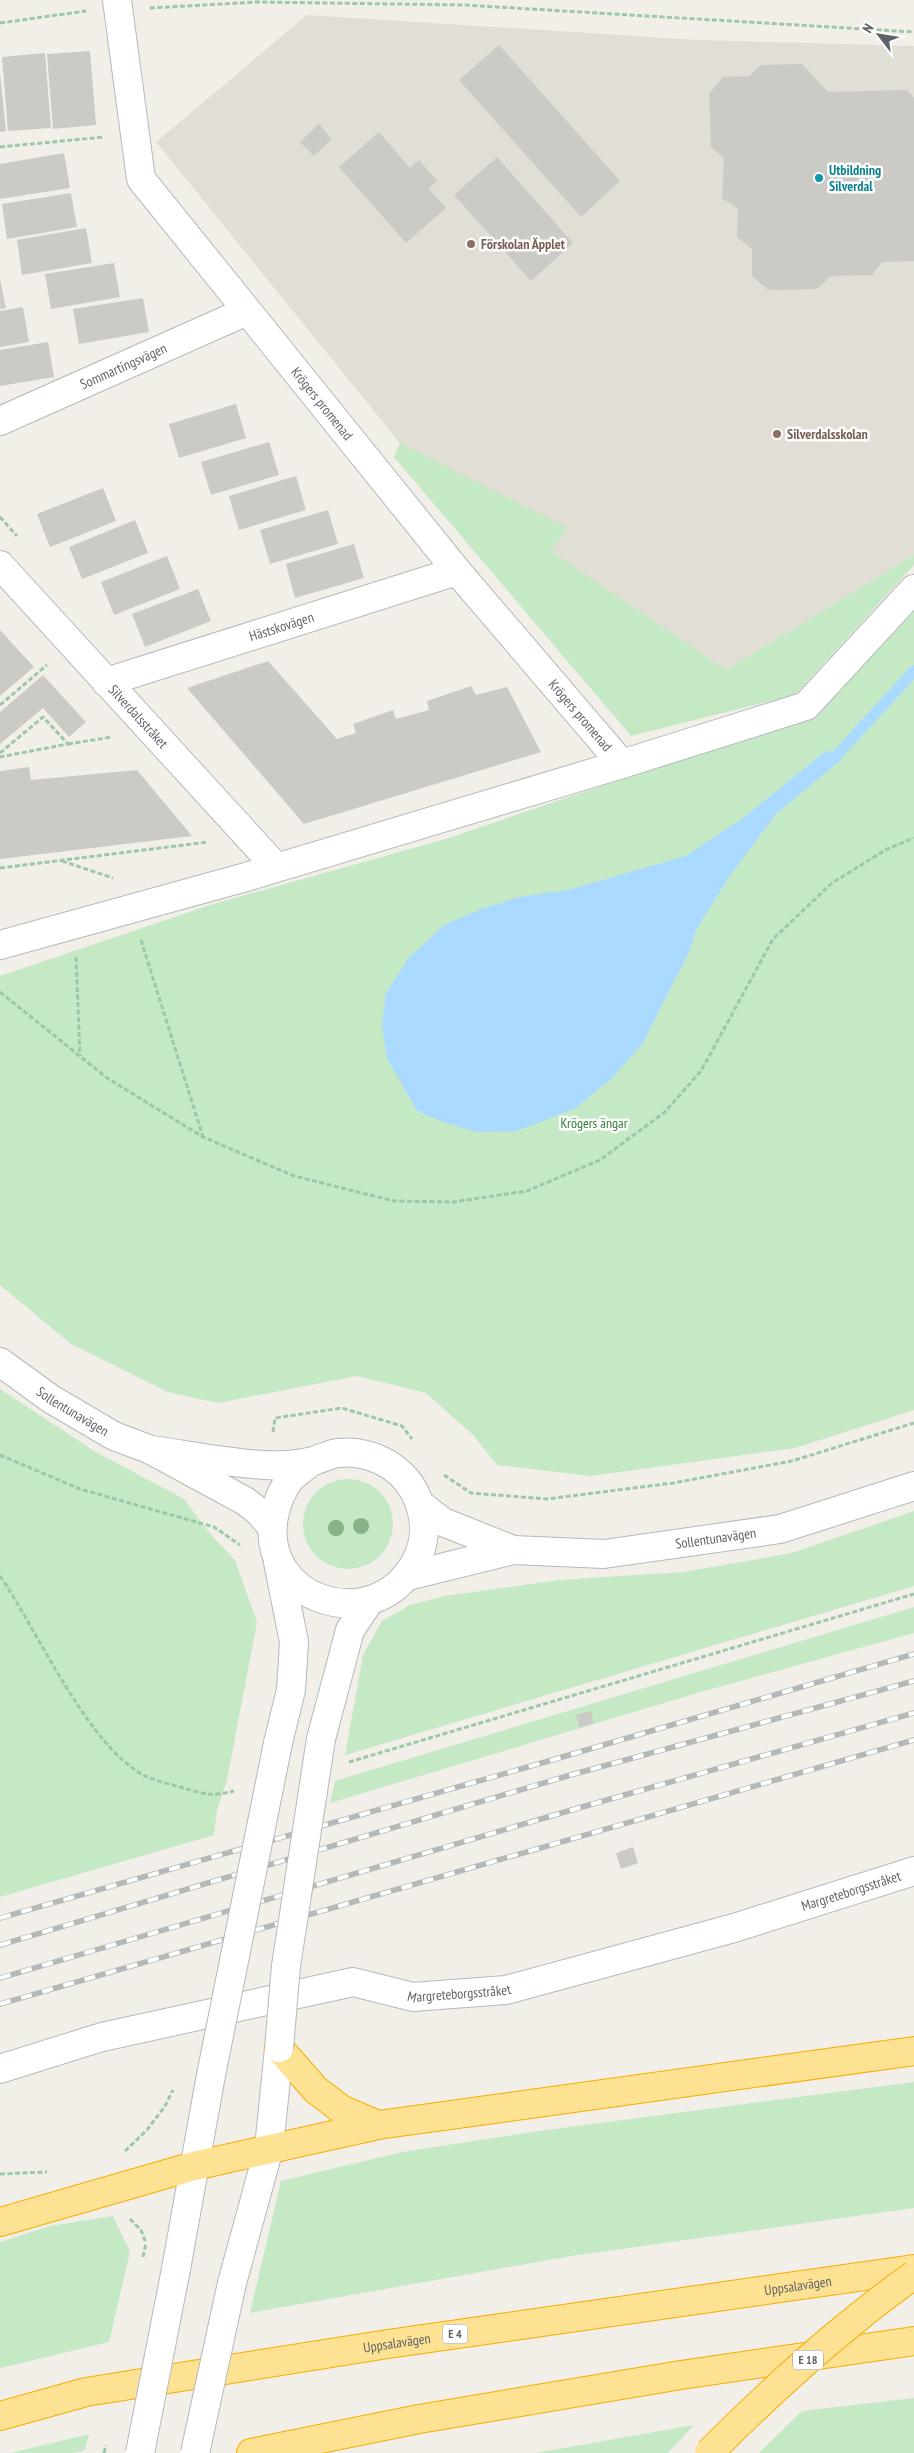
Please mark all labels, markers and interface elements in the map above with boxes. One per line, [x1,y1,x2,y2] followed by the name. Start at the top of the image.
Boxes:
[854,10,904,60] north arrow
[858,20,878,36] text: N
[829,161,881,195] place label: Utbildning Silverdal
[813,172,825,184] marker: Utbildning Silverdal
[481,235,565,253] place label: Förskolan Äpplet
[465,238,477,250] marker: Förskolan Äpplet
[77,339,169,393] street label: Sommartingsvägen
[287,363,357,444] street label: Krögers promenad
[787,425,868,443] place label: Silverdalsskolan
[771,428,783,440] marker: Silverdalsskolan
[247,608,316,645] street label: Hästskovägen
[545,676,616,755] street label: Krögers promenad
[105,681,172,752] street label: Silverdalsstråket
[560,1114,628,1132] park label: Krögers ängar
[33,1383,112,1440] street label: Sollentunavägen
[674,1524,757,1553] street label: Sollentunavägen
[799,1867,903,1915] street label: Margreteborgsstråket
[406,1980,513,2007] street label: Margreteborgsstråket
[763,2272,833,2299] street label: Uppsalavägen
[442,2324,468,2344] road number: E 4
[362,2329,432,2357] street label: Uppsalavägen
[793,2350,823,2370] road number: E 18

